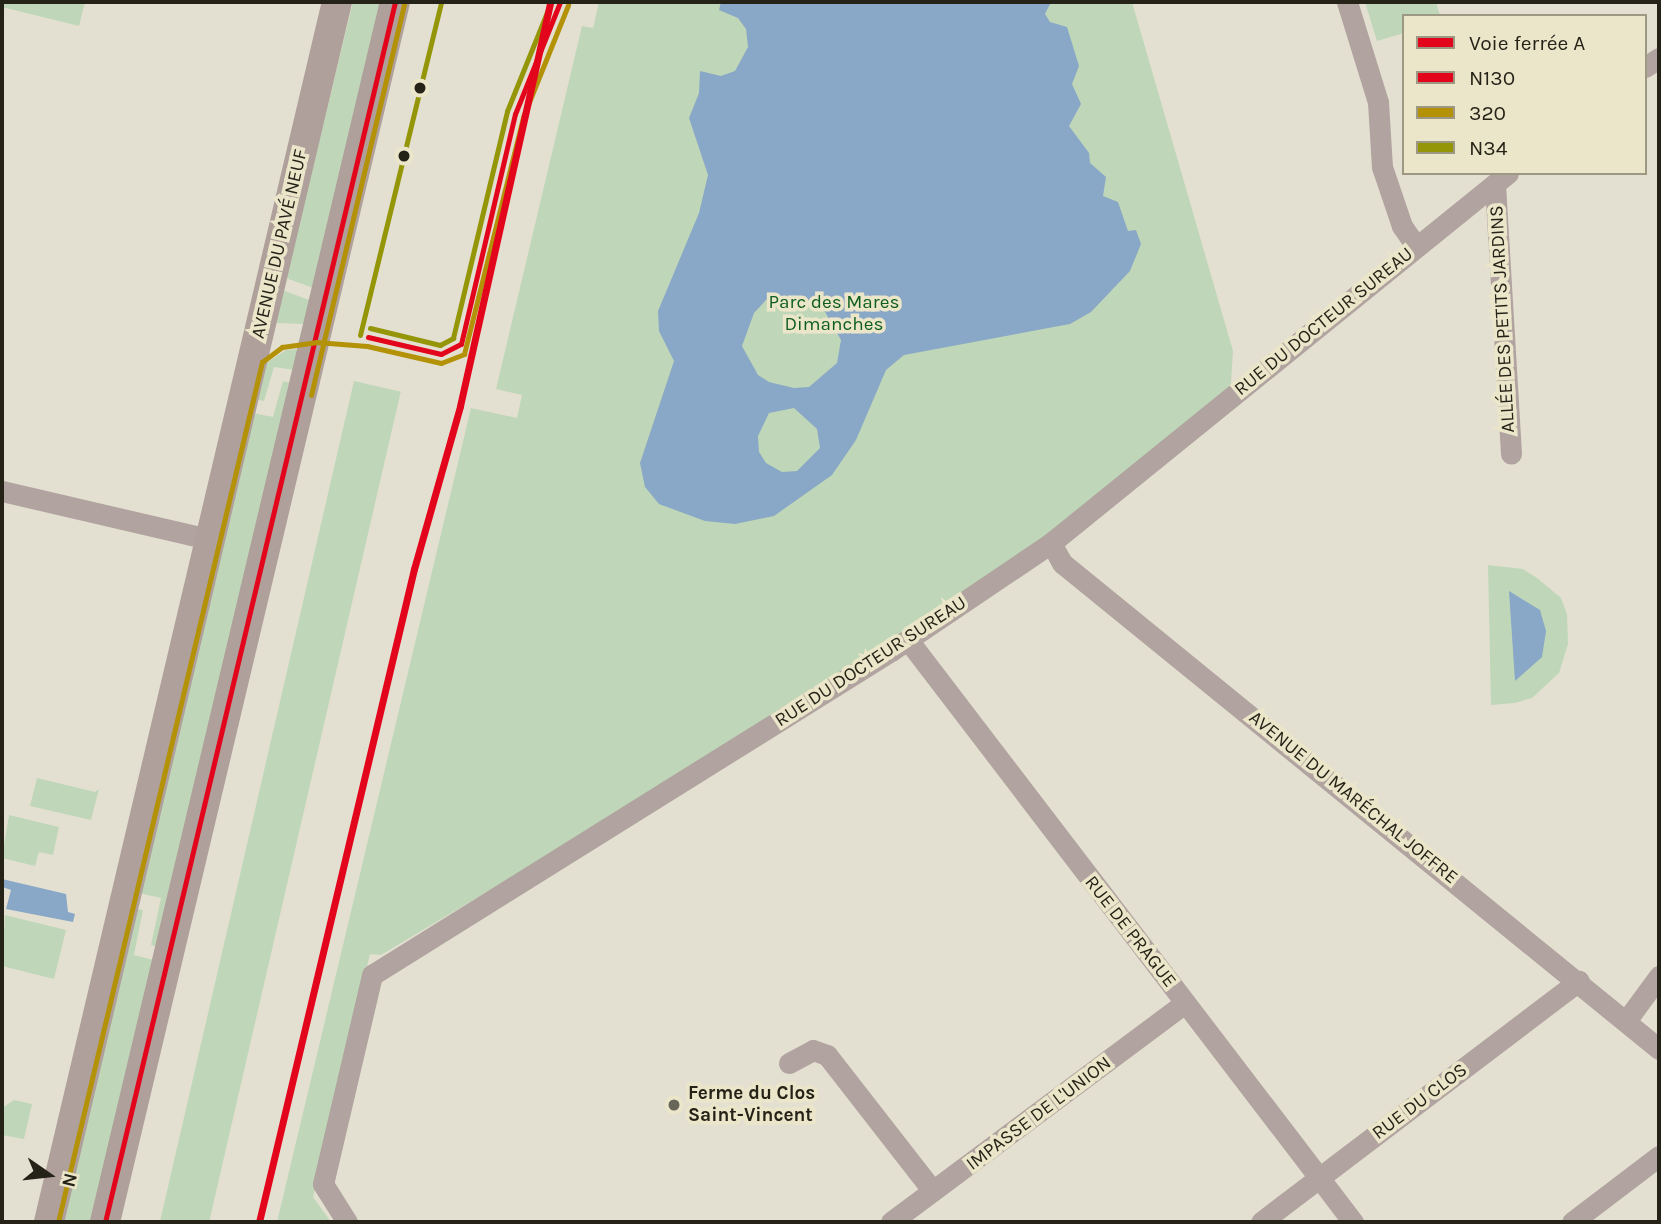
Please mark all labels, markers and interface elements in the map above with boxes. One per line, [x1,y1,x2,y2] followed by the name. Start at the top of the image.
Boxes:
[1402,14,1647,175] legend
[1469,31,1585,55] text: Voie ferrée A
[1469,66,1515,90] text: N130
[413,81,427,95] unlabelled marker
[1469,101,1506,125] text: 320
[1469,136,1508,160] text: N34
[247,147,313,341] street label: AVENUE DU PAVÉ NEUF
[397,149,411,163] unlabelled marker
[1486,205,1520,433] street label: ALLÉE DES PETITS JARDINS
[1230,243,1418,401] street label: RUE DU DOCTEUR SUREAU
[769,292,899,336] park label: Parc des Mares Dimanches
[771,592,971,732] street label: RUE DU DOCTEUR SUREAU
[1244,707,1462,889] street label: AVENUE DU MARÉCHAL JOFFRE
[1079,872,1181,992] street label: RUE DE PRAGUE
[962,1052,1116,1176] street label: IMPASSE DE L'UNION
[1368,1059,1472,1145] street label: RUE DU CLOS
[688,1083,815,1127] place label: Ferme du Clos Saint-Vincent
[666,1097,682,1113] marker: Ferme du Clos Saint-Vincent
[14,1140,84,1210] north arrow
[57,1171,82,1189] text: N

